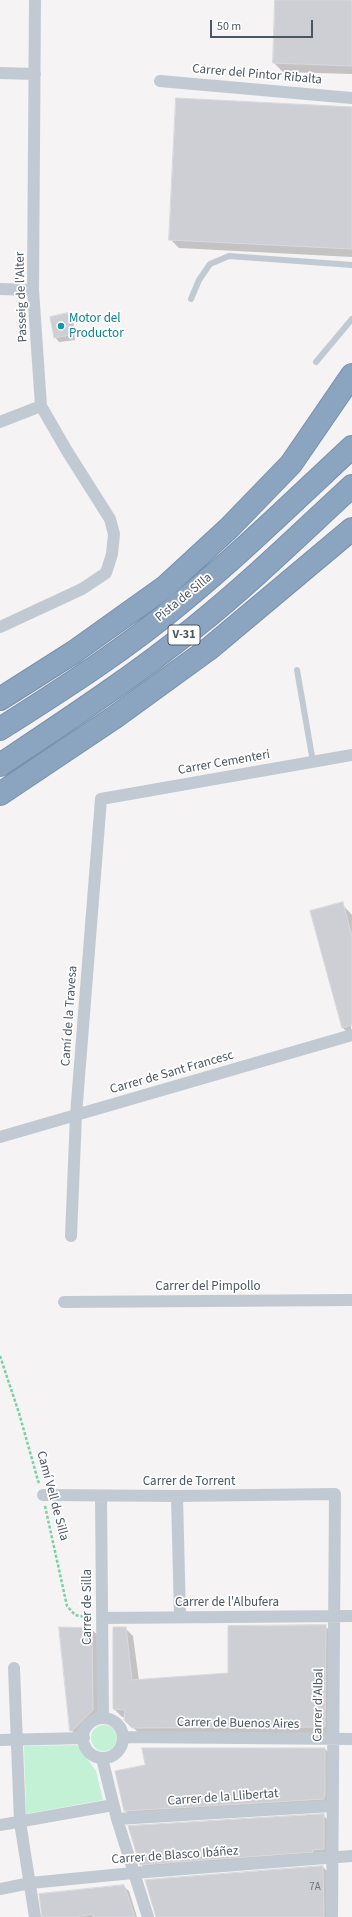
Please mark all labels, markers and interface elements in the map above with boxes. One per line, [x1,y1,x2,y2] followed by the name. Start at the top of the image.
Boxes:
[212,12,315,38] scale bar
[217,18,241,35] text: 50 m
[191,62,323,88] street label: Carrer del Pintor Ribalta
[13,251,31,343] street label: Passeig de l'Alter
[69,311,124,342] place label: Motor del Productor
[56,321,66,331] marker: Motor del Productor
[152,570,216,626] street label: Pista de Silla
[168,625,200,645] road number: V-31
[177,747,271,779] street label: Carrer Cementeri
[59,965,81,1067] street label: Camí de la Travesa
[108,1048,236,1098] street label: Carrer de Sant Francesc
[155,1279,261,1295] street label: Carrer del Pimpollo
[33,1449,71,1543] street label: Camí Vell de Silla
[143,1474,235,1490] street label: Carrer de Torrent
[80,1569,96,1645] street label: Carrer de Silla
[175,1595,279,1611] street label: Carrer de l'Albufera
[311,1668,327,1742] street label: Carrer d'Albal
[177,1715,299,1733] street label: Carrer de Buenos Aires
[167,1786,279,1810] street label: Carrer de la Llibertat
[111,1844,239,1868] street label: Carrer de Blasco Ibáñez
[309,1881,321,1895] house number: 7A

